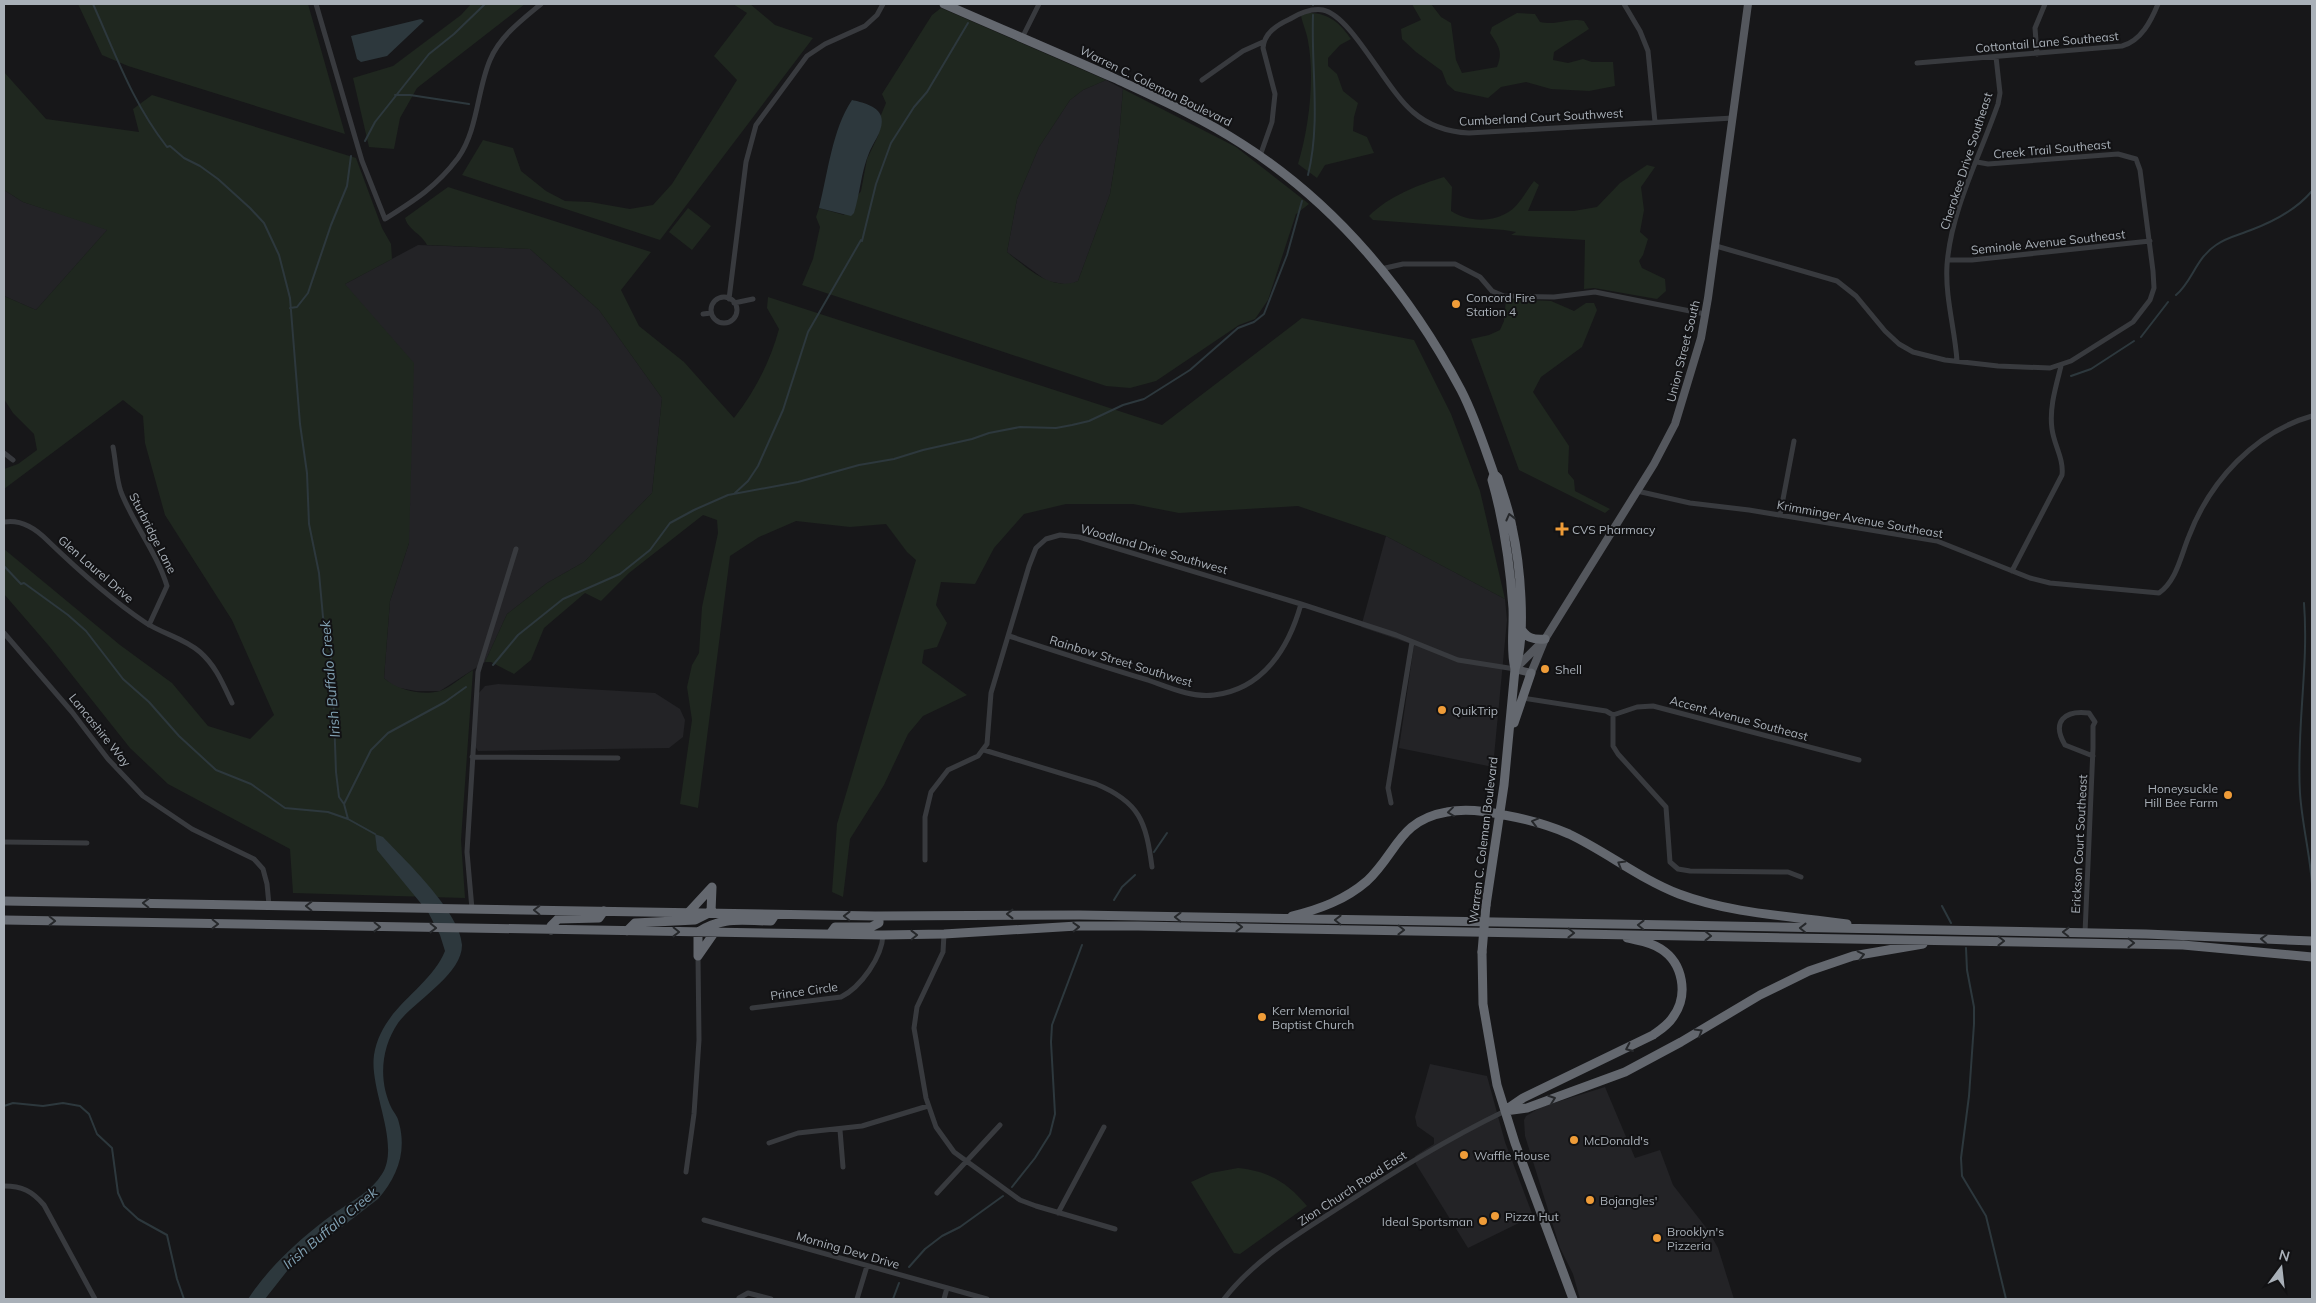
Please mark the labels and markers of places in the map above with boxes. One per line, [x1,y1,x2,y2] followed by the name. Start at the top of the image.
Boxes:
[1466,290,1535,319] place label: Concord Fire Station 4
[1450,298,1462,310] marker: Concord Fire Station 4
[1572,522,1656,537] place label: CVS Pharmacy
[1556,523,1568,535] marker: CVS Pharmacy
[1555,662,1582,677] place label: Shell
[1539,663,1551,675] marker: Shell
[1452,703,1498,718] place label: QuikTrip
[1436,704,1448,716] marker: QuikTrip
[2144,781,2218,810] place label: Honeysuckle Hill Bee Farm
[2222,789,2234,801] marker: Honeysuckle Hill Bee Farm
[1272,1003,1354,1032] place label: Kerr Memorial Baptist Church
[1256,1011,1268,1023] marker: Kerr Memorial Baptist Church
[1584,1133,1649,1148] place label: McDonald's
[1568,1134,1580,1146] marker: McDonald's
[1474,1148,1550,1163] place label: Waffle House
[1458,1149,1470,1161] marker: Waffle House
[1600,1193,1657,1208] place label: Bojangles'
[1584,1194,1596,1206] marker: Bojangles'
[1505,1209,1559,1224] place label: Pizza Hut
[1489,1210,1501,1222] marker: Pizza Hut
[1382,1214,1473,1229] place label: Ideal Sportsman
[1477,1215,1489,1227] marker: Ideal Sportsman
[1667,1224,1724,1253] place label: Brooklyn's Pizzeria
[1651,1232,1663,1244] marker: Brooklyn's Pizzeria

